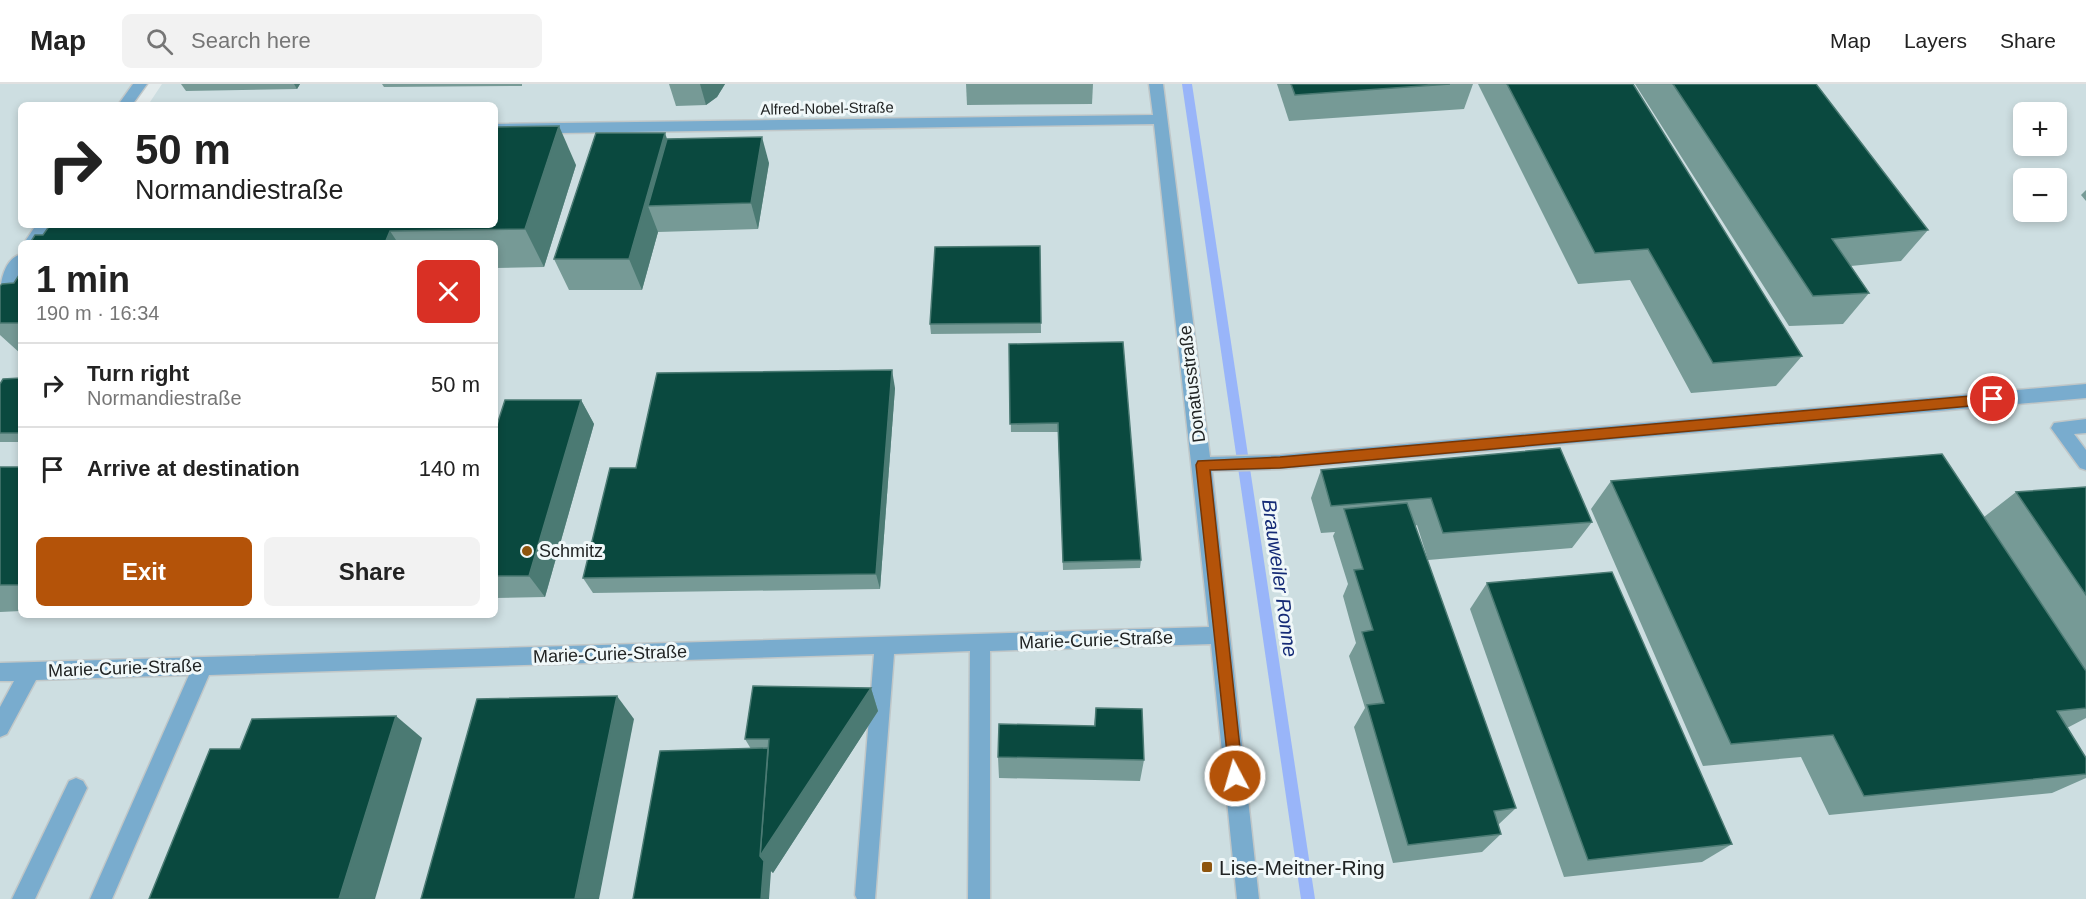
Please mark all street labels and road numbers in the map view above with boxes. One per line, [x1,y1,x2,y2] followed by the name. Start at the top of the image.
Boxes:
[760,98,894,118] street label: Alfred-Nobel-Straße
[1175,324,1209,444] street label: Donatusstraße
[1019,627,1173,653] street label: Marie-Curie-Straße
[533,641,687,667] street label: Marie-Curie-Straße
[48,655,202,681] street label: Marie-Curie-Straße

